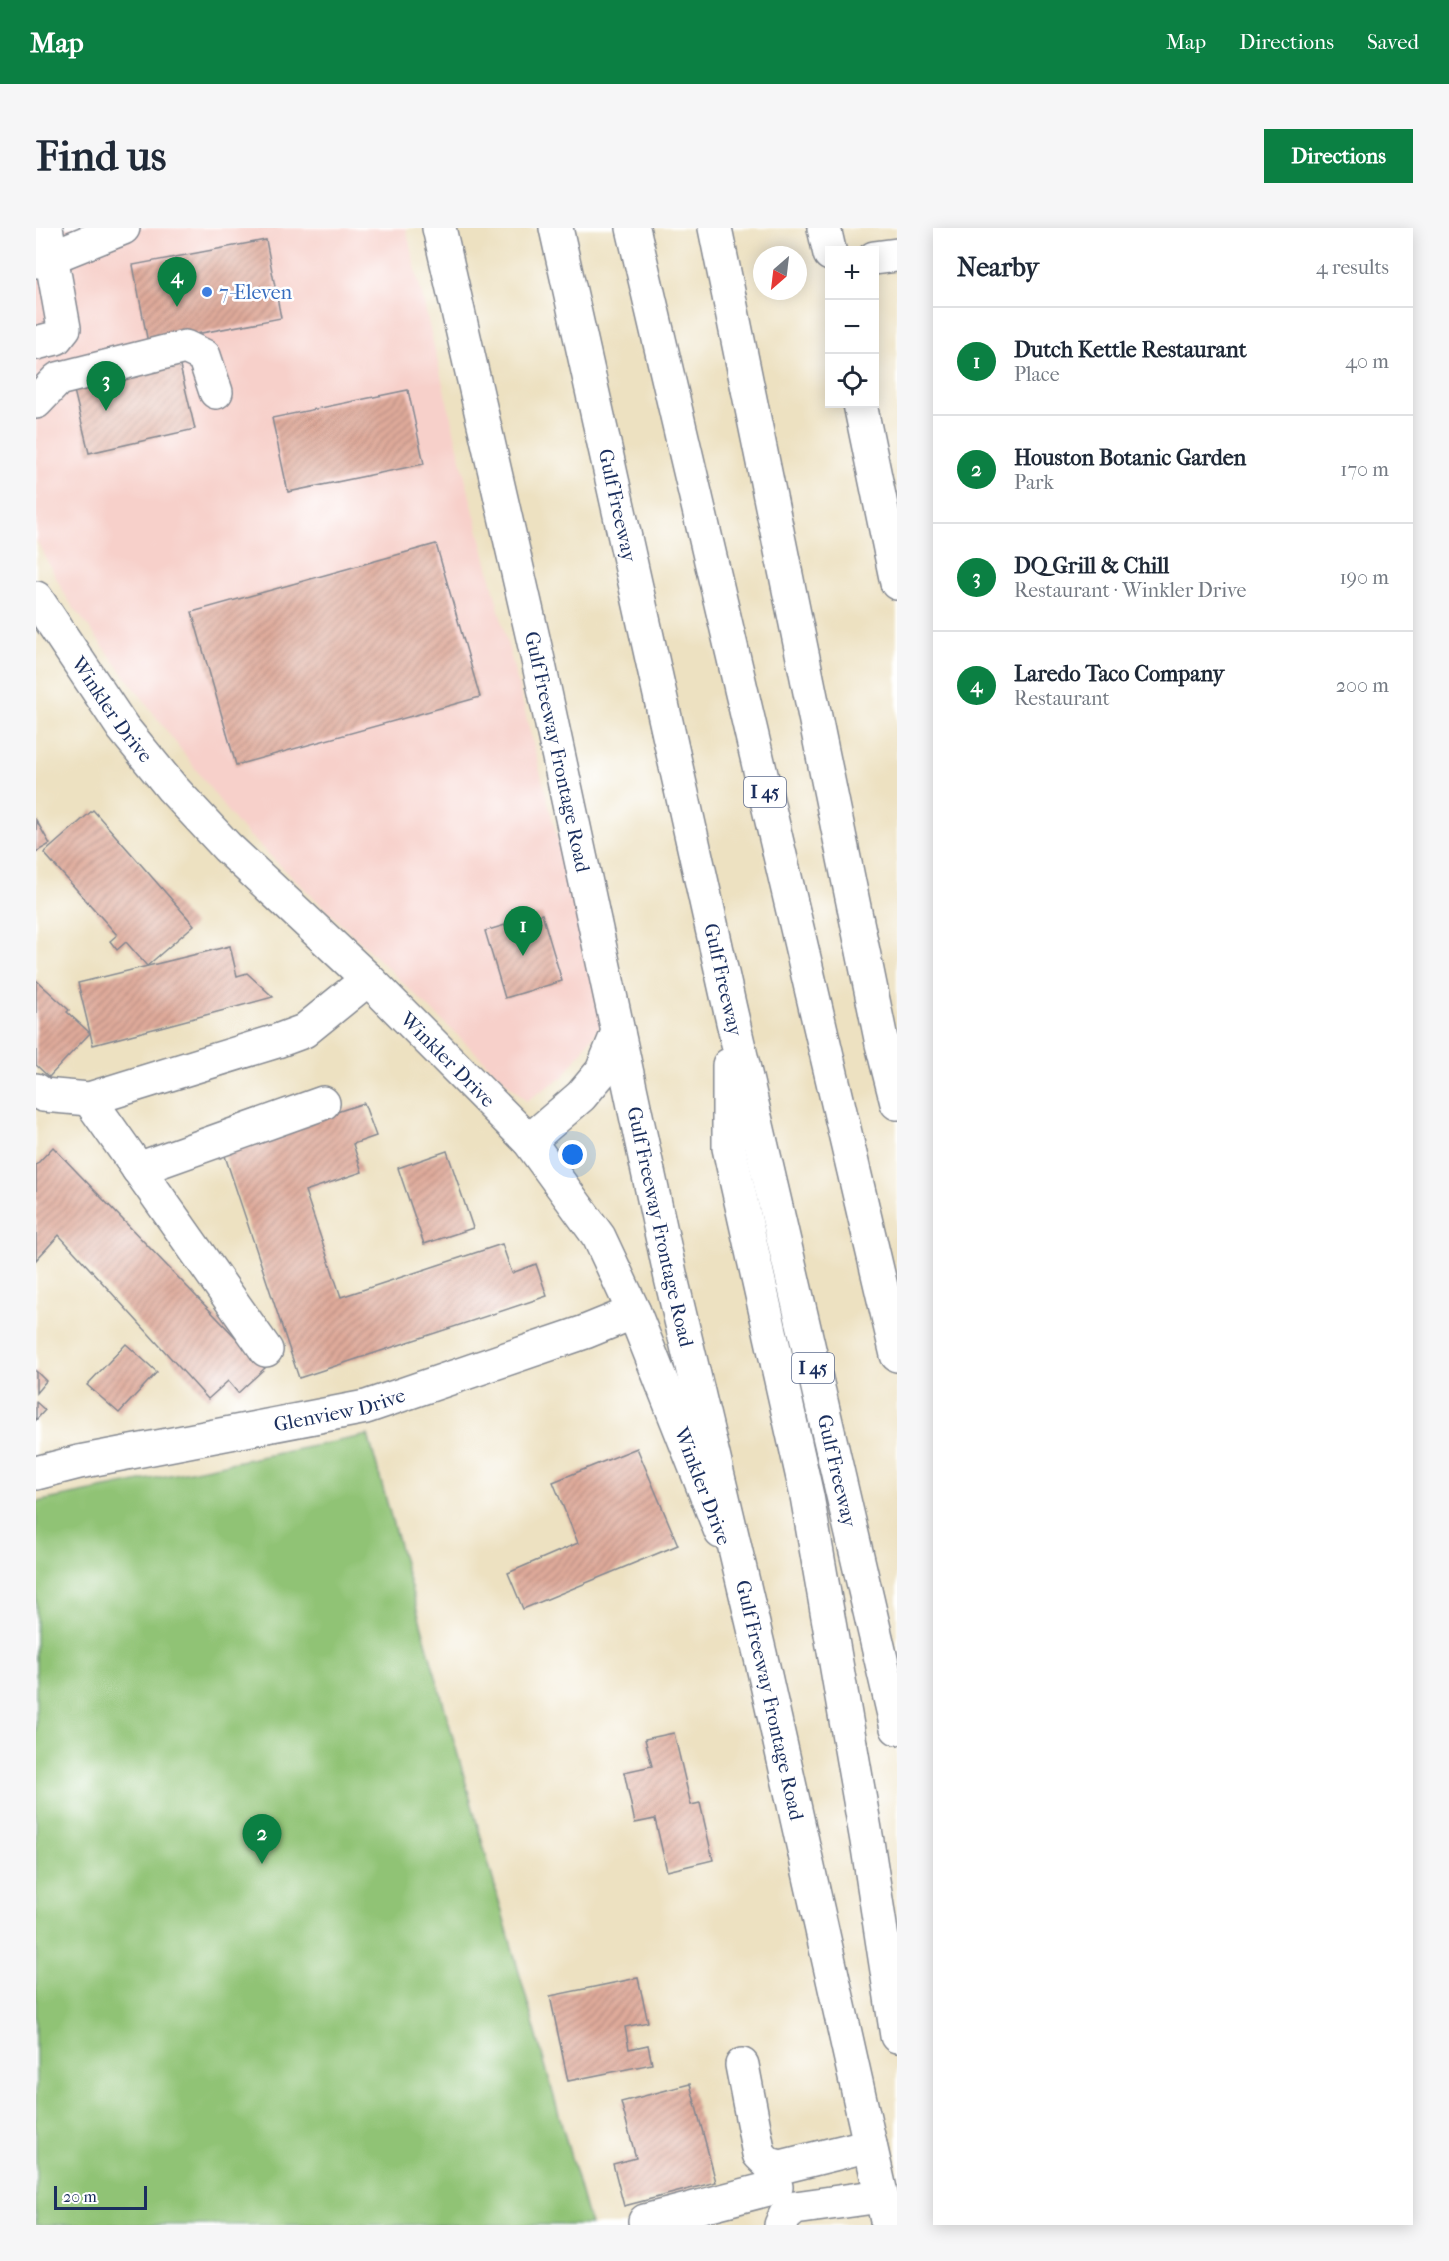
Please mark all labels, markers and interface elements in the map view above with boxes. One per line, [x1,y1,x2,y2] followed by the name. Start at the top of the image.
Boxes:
[30,26,84,59] text: Map
[1166,30,1206,54] text: Map
[1239,30,1334,54] text: Directions
[1367,30,1419,54] text: Saved
[1264,129,1413,183] button: Directions
[36,132,166,181] text: Find us
[753,246,807,300] north arrow
[825,246,879,408] map controls
[825,246,879,300] button: +
[957,252,1039,283] text: Nearby
[1316,256,1389,279] text: 4 results
[158,257,196,307] pin: 4
[219,281,293,304] place label: 7-Eleven
[200,285,214,299] marker: 7-Eleven
[825,300,879,354] button: −
[1014,337,1247,363] text: Dutch Kettle Restaurant
[973,350,980,373] text: 1
[1345,350,1389,373] text: 40 m
[825,354,879,408] button: locate
[86,362,126,411] pin: 3
[1014,363,1060,386] text: Place
[1014,445,1246,471] text: Houston Botanic Garden
[594,447,641,565] street label: Gulf Freeway
[971,458,982,481] text: 2
[1340,458,1389,481] text: 170 m
[1014,471,1054,494] text: Park
[1014,553,1169,579] text: DQ Grill & Chill
[972,566,981,589] text: 3
[1339,566,1389,589] text: 190 m
[1014,579,1246,602] text: Restaurant · Winkler Drive
[520,629,595,875] street label: Gulf Freeway Frontage Road
[66,652,157,767] street label: Winkler Drive
[1014,661,1224,687] text: Laredo Taco Company
[971,674,982,697] text: 4
[1336,674,1389,697] text: 200 m
[1014,687,1110,710] text: Restaurant
[744,777,786,807] road number: I 45
[504,906,542,956] pin: 1
[699,921,747,1040] street label: Gulf Freeway
[395,1007,500,1112] street label: Winkler Drive
[622,1104,698,1350] street label: Gulf Freeway Frontage Road
[558,1140,587,1169] your location
[792,1353,834,1383] road number: I 45
[272,1383,408,1436] street label: Glenview Drive
[813,1412,861,1531] street label: Gulf Freeway
[669,1423,736,1548] street label: Winkler Drive
[731,1578,808,1824] street label: Gulf Freeway Frontage Road
[242,1814,282,1864] pin: 2
[54,2183,147,2210] scale bar
[63,2187,97,2206] text: 20 m

